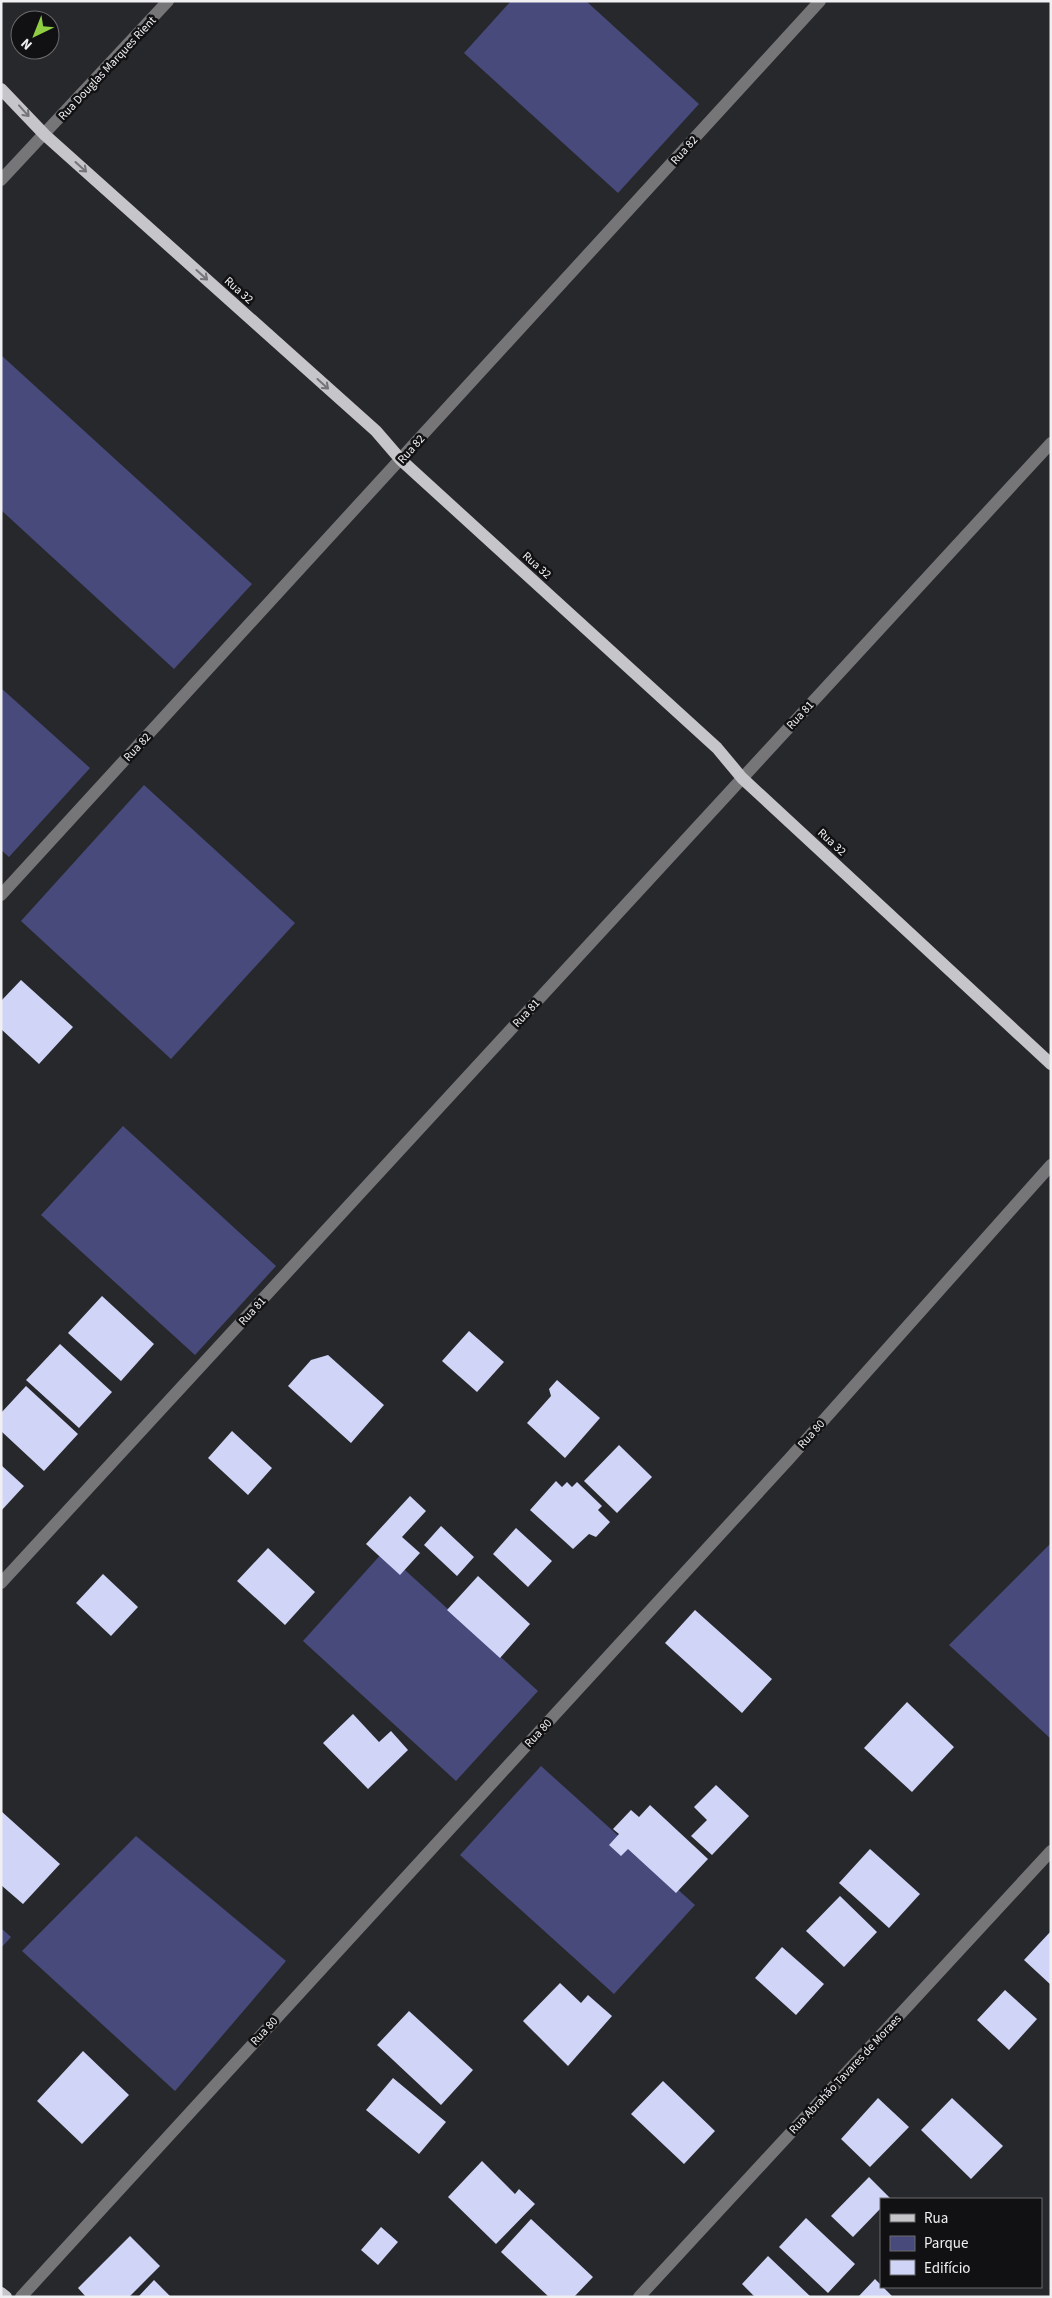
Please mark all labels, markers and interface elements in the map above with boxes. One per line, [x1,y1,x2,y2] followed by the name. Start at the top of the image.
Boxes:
[10,10,60,60] north arrow
[55,13,160,124] street label: Rua Douglas Marques Rient
[17,33,37,54] text: N
[18,105,29,118] one-way arrow
[667,132,702,169] street label: Rua 82
[74,161,87,173] one-way arrow
[195,270,208,281] one-way arrow
[220,273,257,308] street label: Rua 32
[317,378,330,390] one-way arrow
[394,431,429,468] street label: Rua 82
[518,548,555,583] street label: Rua 32
[783,697,818,733] street label: Rua 81
[120,729,155,765] street label: Rua 82
[814,825,850,860] street label: Rua 32
[509,995,544,1031] street label: Rua 81
[235,1293,270,1329] street label: Rua 81
[794,1416,829,1453] street label: Rua 80
[521,1715,556,1751] street label: Rua 80
[785,2011,905,2138] street label: Rua Abrahão Tavares de Moraes
[247,2013,282,2049] street label: Rua 80
[880,2198,1042,2288] legend
[924,2208,948,2229] text: Rua
[924,2233,968,2254] text: Parque
[924,2258,971,2279] text: Edifício

